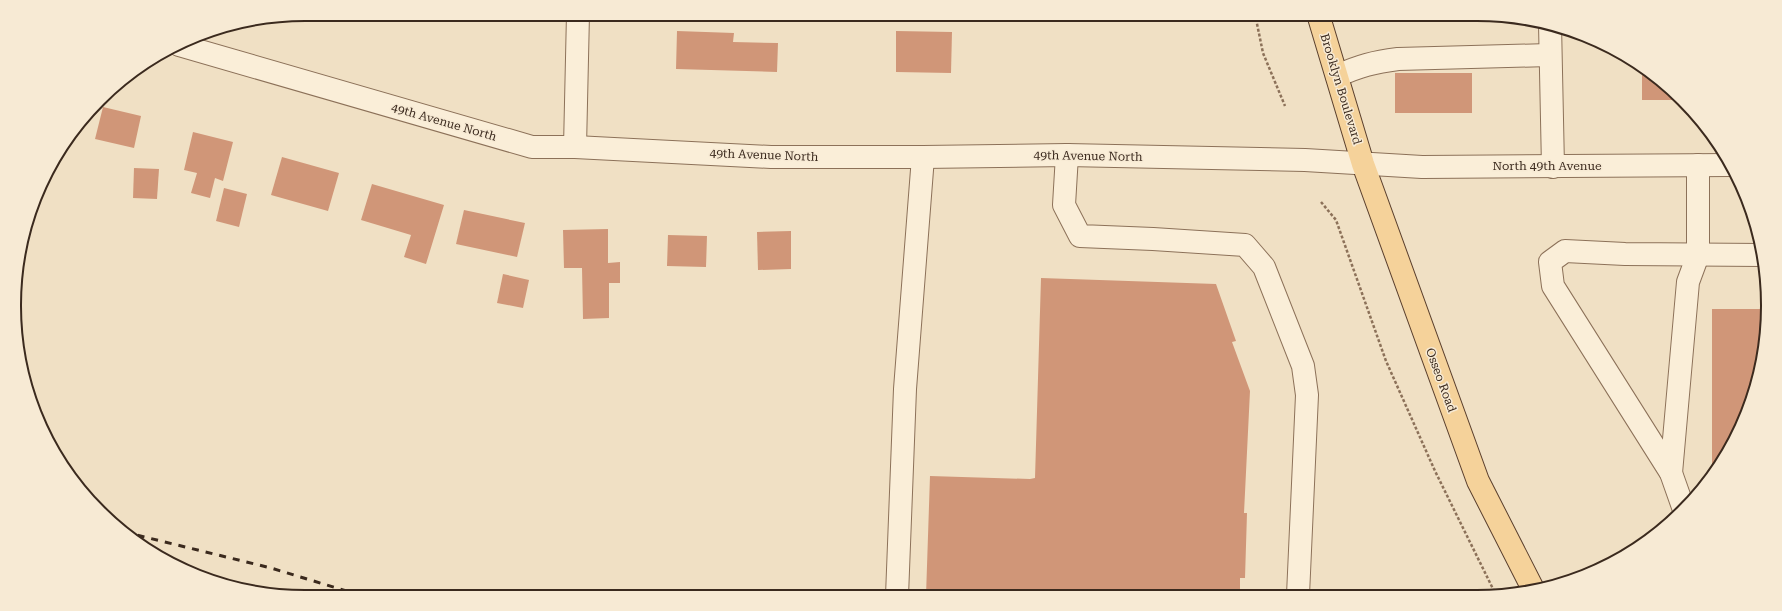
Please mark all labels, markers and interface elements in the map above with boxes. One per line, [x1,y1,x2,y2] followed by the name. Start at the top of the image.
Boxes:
[1317,32,1365,146] street label: Brooklyn Boulevard
[390,100,499,144] street label: 49th Avenue North
[709,146,819,164] street label: 49th Avenue North
[1033,148,1143,164] street label: 49th Avenue North
[1493,159,1602,173] street label: North 49th Avenue
[1423,346,1459,414] street label: Osseo Road

